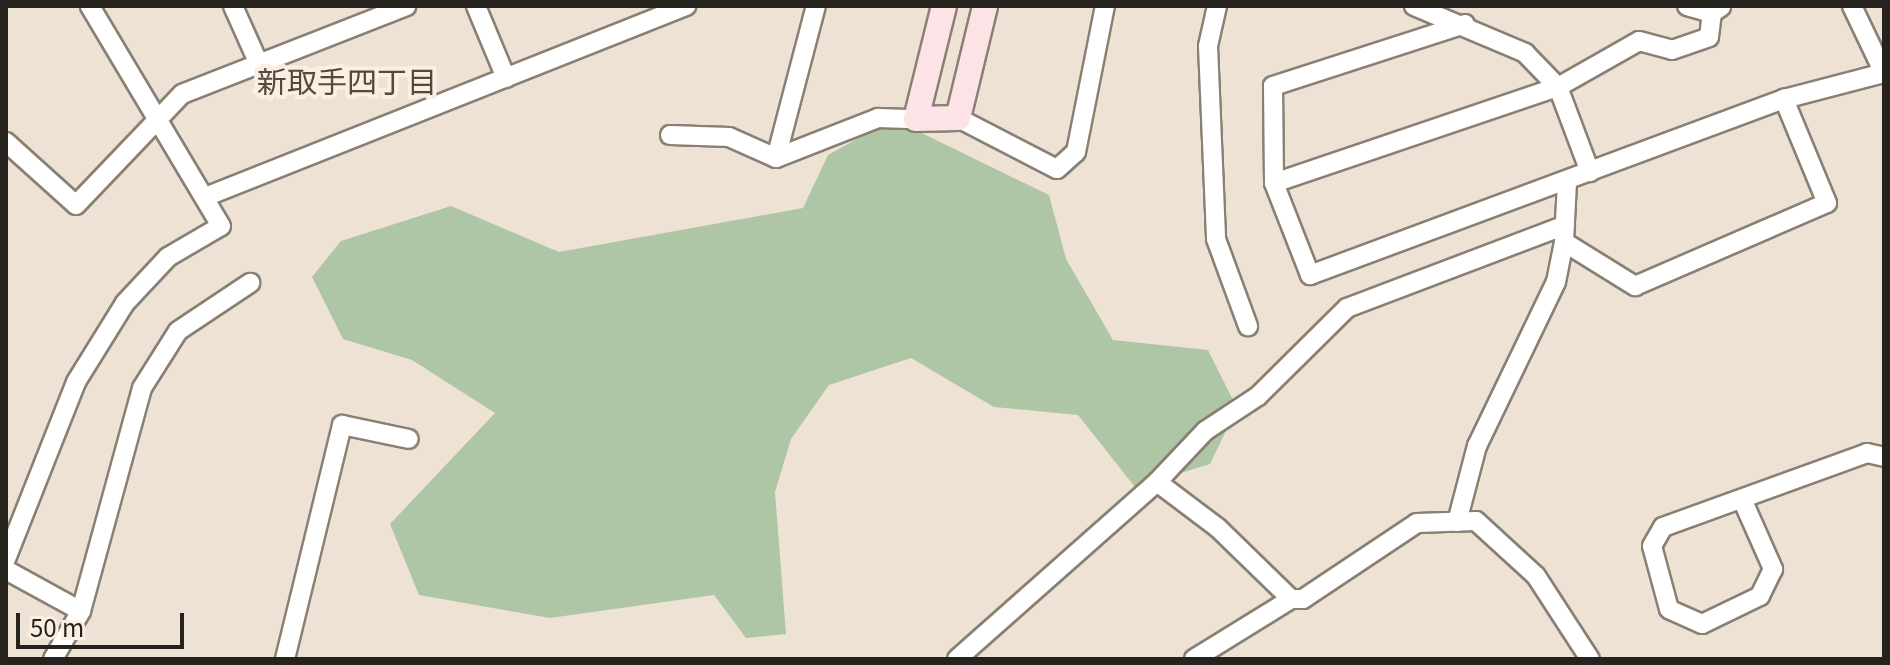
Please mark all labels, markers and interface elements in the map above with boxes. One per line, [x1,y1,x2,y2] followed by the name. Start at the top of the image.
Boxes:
[257,62,437,98] district label: 新取手四丁目
[20,597,188,647] scale bar
[30,609,84,644] text: 50 m

